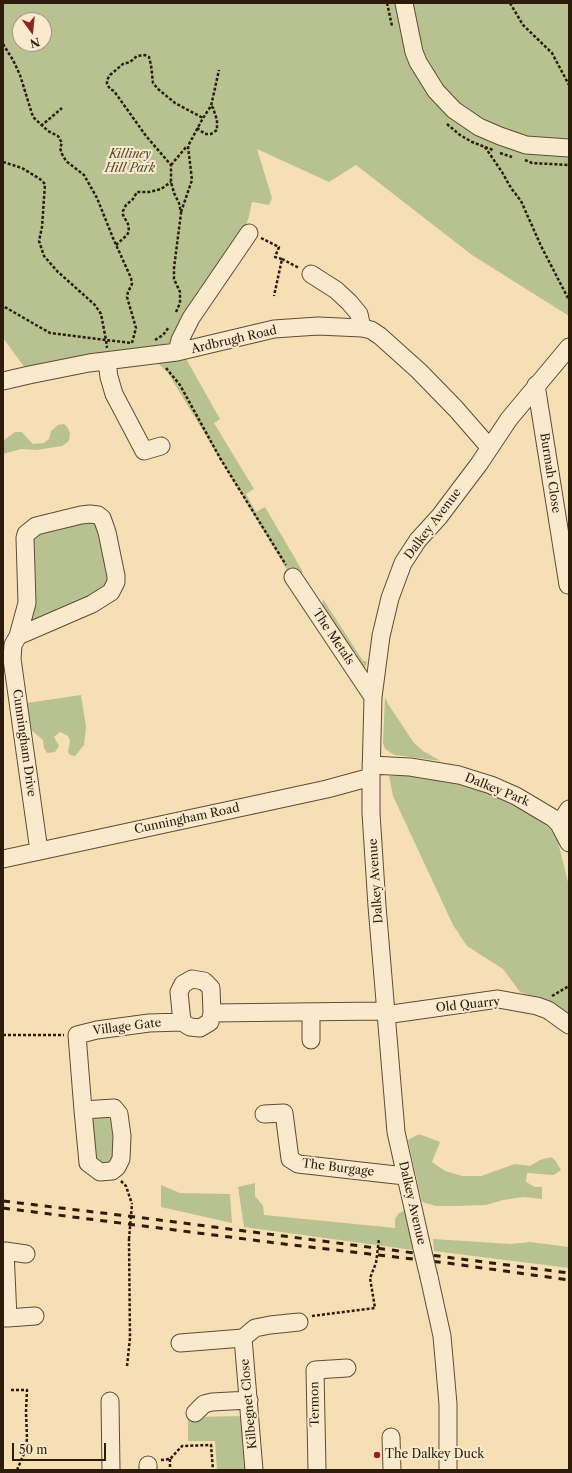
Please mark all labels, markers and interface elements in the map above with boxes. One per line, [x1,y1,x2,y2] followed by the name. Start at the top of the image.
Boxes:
[12,12,52,52] north arrow
[28,35,41,51] text: N
[105,148,155,176] park label: Killiney Hill Park
[190,323,278,357] street label: Ardbrugh Road
[537,432,563,514] street label: Burmah Close
[402,486,464,562] street label: Dalkey Avenue
[309,606,357,668] street label: The Metals
[9,688,39,798] street label: Cunningham Drive
[463,770,531,810] street label: Dalkey Park
[133,801,241,837] street label: Cunningham Road
[366,838,386,924] street label: Dalkey Avenue
[435,994,501,1016] street label: Old Quarry
[92,1016,162,1038] street label: Village Gate
[301,1156,375,1180] street label: The Burgage
[395,1160,429,1246] street label: Dalkey Avenue
[238,1358,260,1450] street label: Kilbegnet Close
[307,1381,323,1427] street label: Termon
[14,1435,108,1461] scale bar
[19,1442,48,1457] text: 50 m
[385,1448,484,1462] place label: The Dalkey Duck
[372,1450,382,1460] marker: The Dalkey Duck

